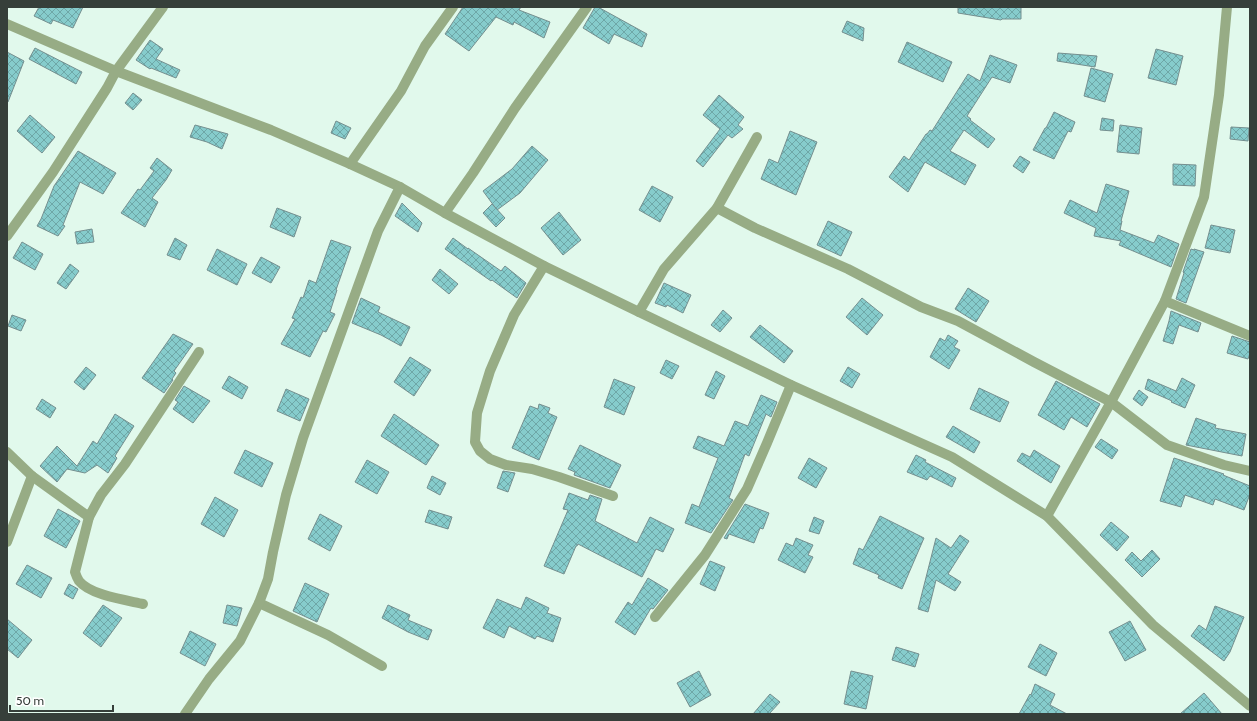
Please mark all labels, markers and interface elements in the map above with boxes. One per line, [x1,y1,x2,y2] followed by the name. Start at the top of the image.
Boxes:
[10,687,113,713] scale bar
[16,693,44,708] text: 50 m

